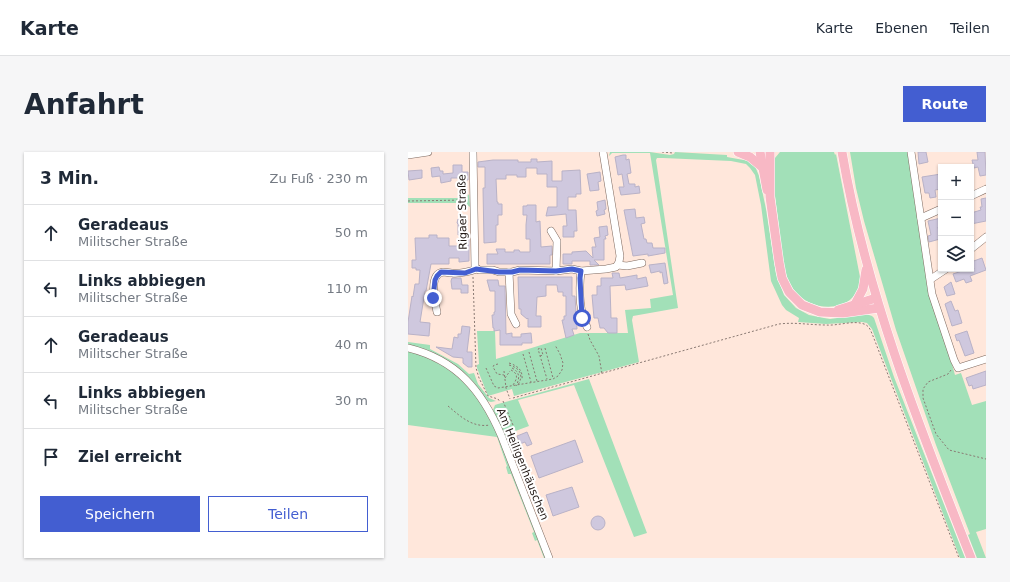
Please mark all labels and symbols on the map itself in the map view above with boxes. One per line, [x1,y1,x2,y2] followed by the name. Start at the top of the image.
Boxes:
[455,174,470,250] street label: Rigaer Straße
[424,289,442,307] route end
[573,309,591,327] route start
[494,406,551,522] street label: Am Heiligenhäuschen

